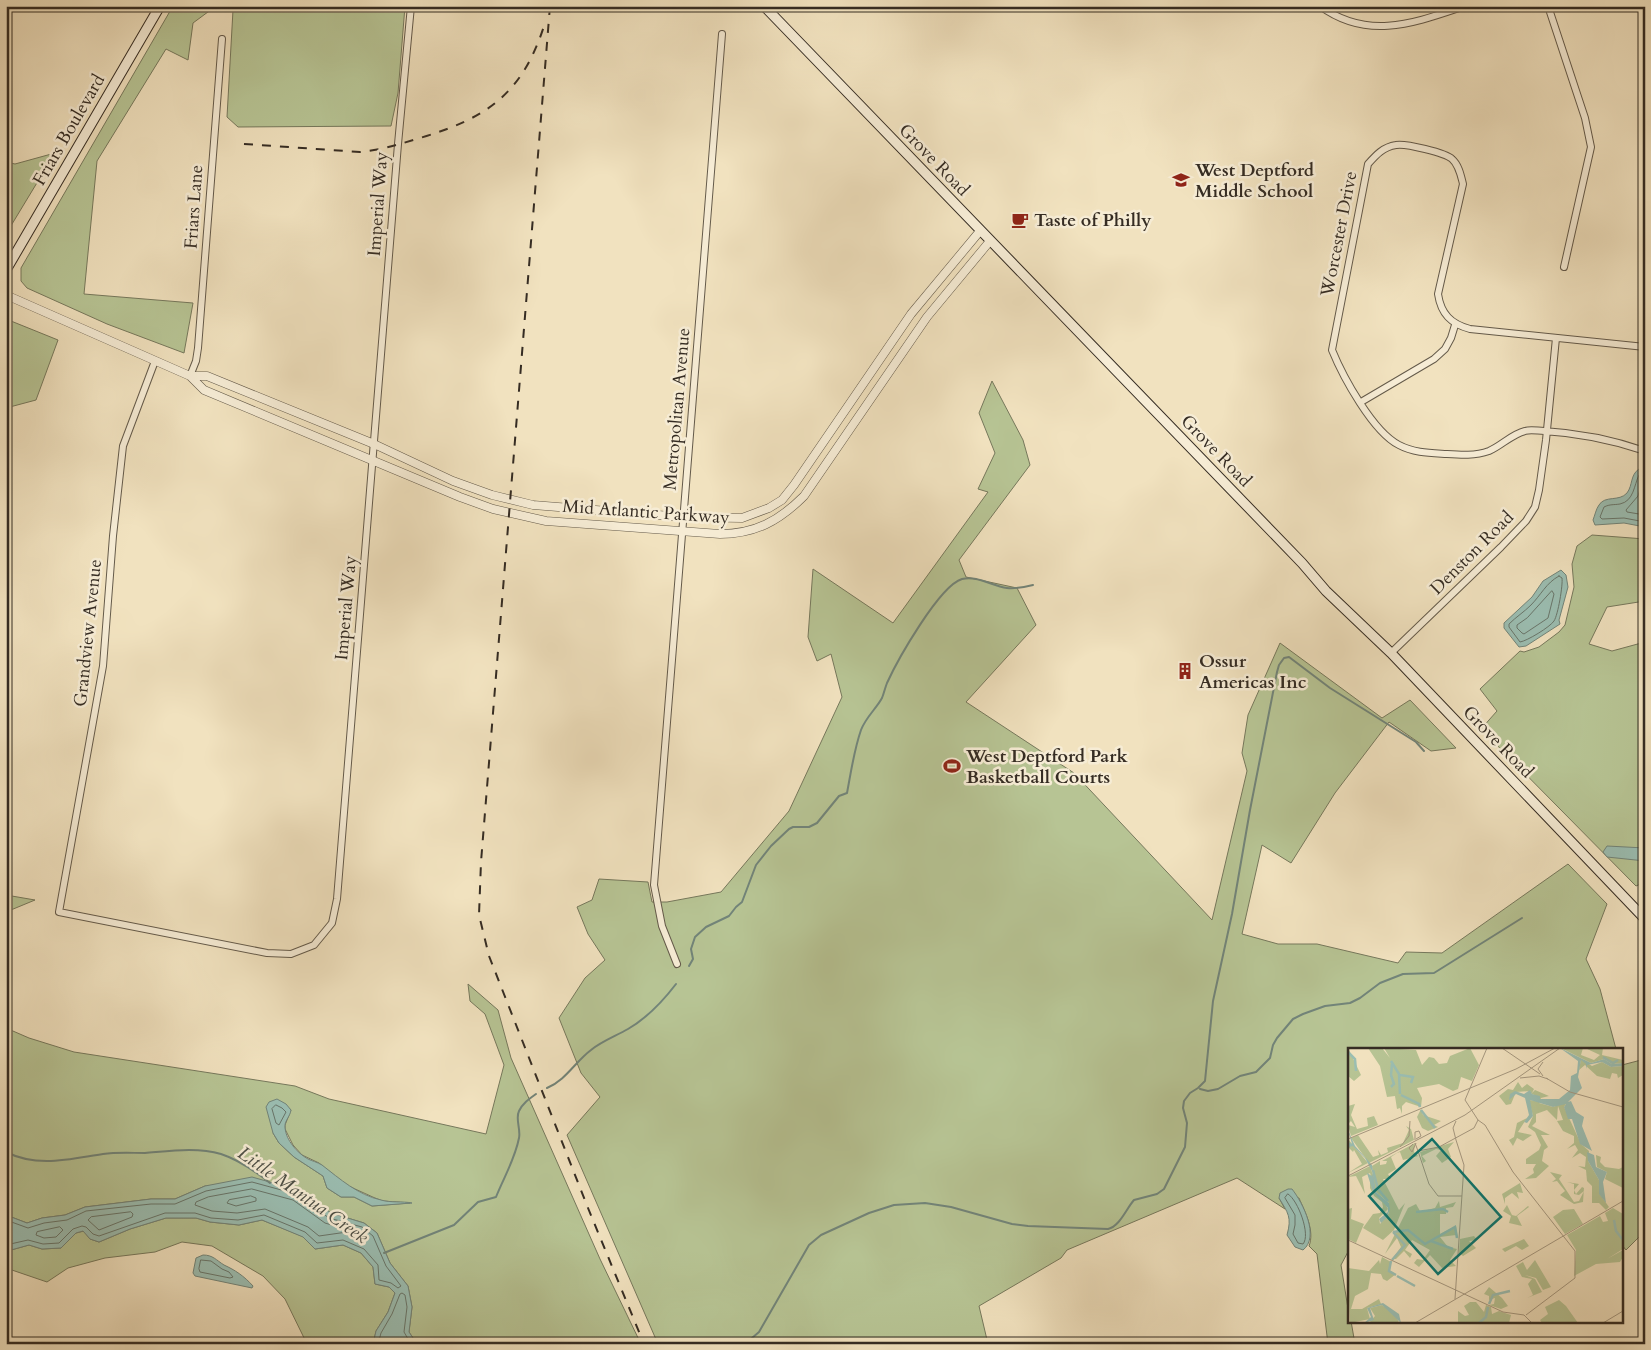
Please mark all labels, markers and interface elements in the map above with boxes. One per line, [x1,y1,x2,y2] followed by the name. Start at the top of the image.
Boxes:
[27,69,111,190] street label: Friars Boulevard
[893,118,975,202] street label: Grove Road
[362,150,394,257] street label: Imperial Way
[1194,158,1315,204] place label: West Deptford Middle School
[179,164,209,250] street label: Friars Lane
[1314,169,1363,300] street label: Worcester Drive
[1171,170,1191,190] school or university icon: West Deptford Middle School
[1034,208,1152,233] place label: Taste of Philly
[1010,210,1030,230] cafe icon: Taste of Philly
[657,327,697,491] street label: Metropolitan Avenue
[1175,409,1257,493] street label: Grove Road
[562,494,731,530] street label: Mid Atlantic Parkway
[1425,505,1520,600] street label: Denston Road
[329,554,363,661] street label: Imperial Way
[68,558,108,708] street label: Grandview Avenue
[1199,649,1307,695] place label: Ossur Americas Inc
[1175,661,1195,681] building icon: Ossur Americas Inc
[1457,700,1539,784] street label: Grove Road
[965,744,1128,790] place label: West Deptford Park Basketball Courts
[942,756,962,776] sports icon: West Deptford Park Basketball Courts
[1348,1048,1624,1322] inset map
[232,1140,374,1250] water label: Little Mantua Creek

